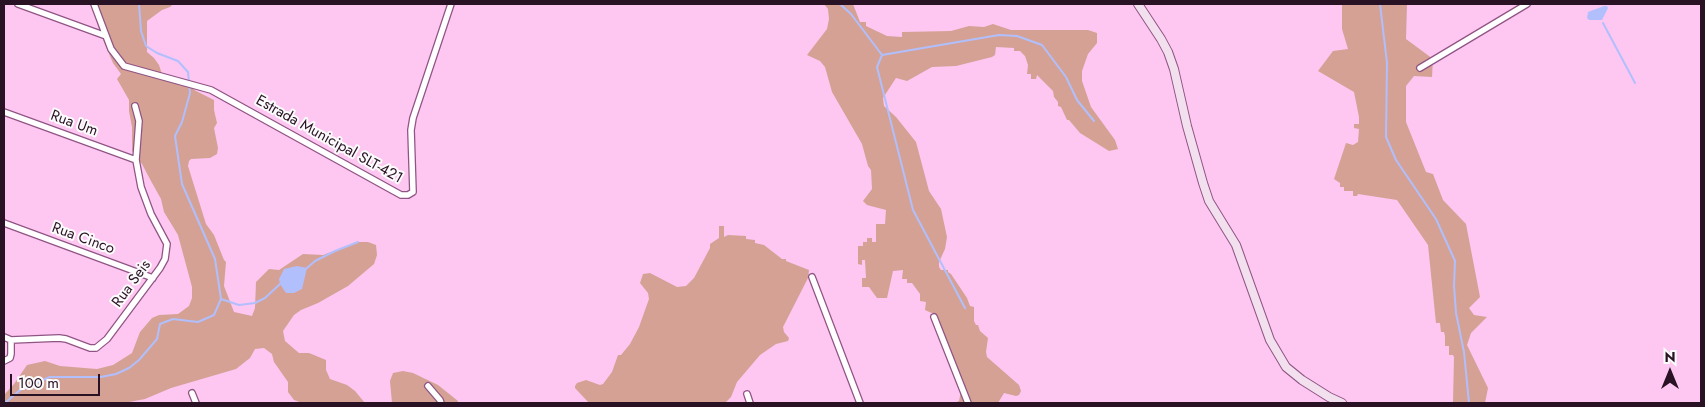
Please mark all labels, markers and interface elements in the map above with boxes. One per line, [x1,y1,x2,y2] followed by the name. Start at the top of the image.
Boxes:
[252,92,406,188] street label: Estrada Municipal SLT-421
[48,107,100,141] street label: Rua Um
[49,219,117,259] street label: Rua Cinco
[109,257,155,311] street label: Rua Seis
[1645,347,1695,397] north arrow
[1664,347,1676,367] text: N
[12,364,102,396] scale bar
[18,372,59,394] text: 100 m

